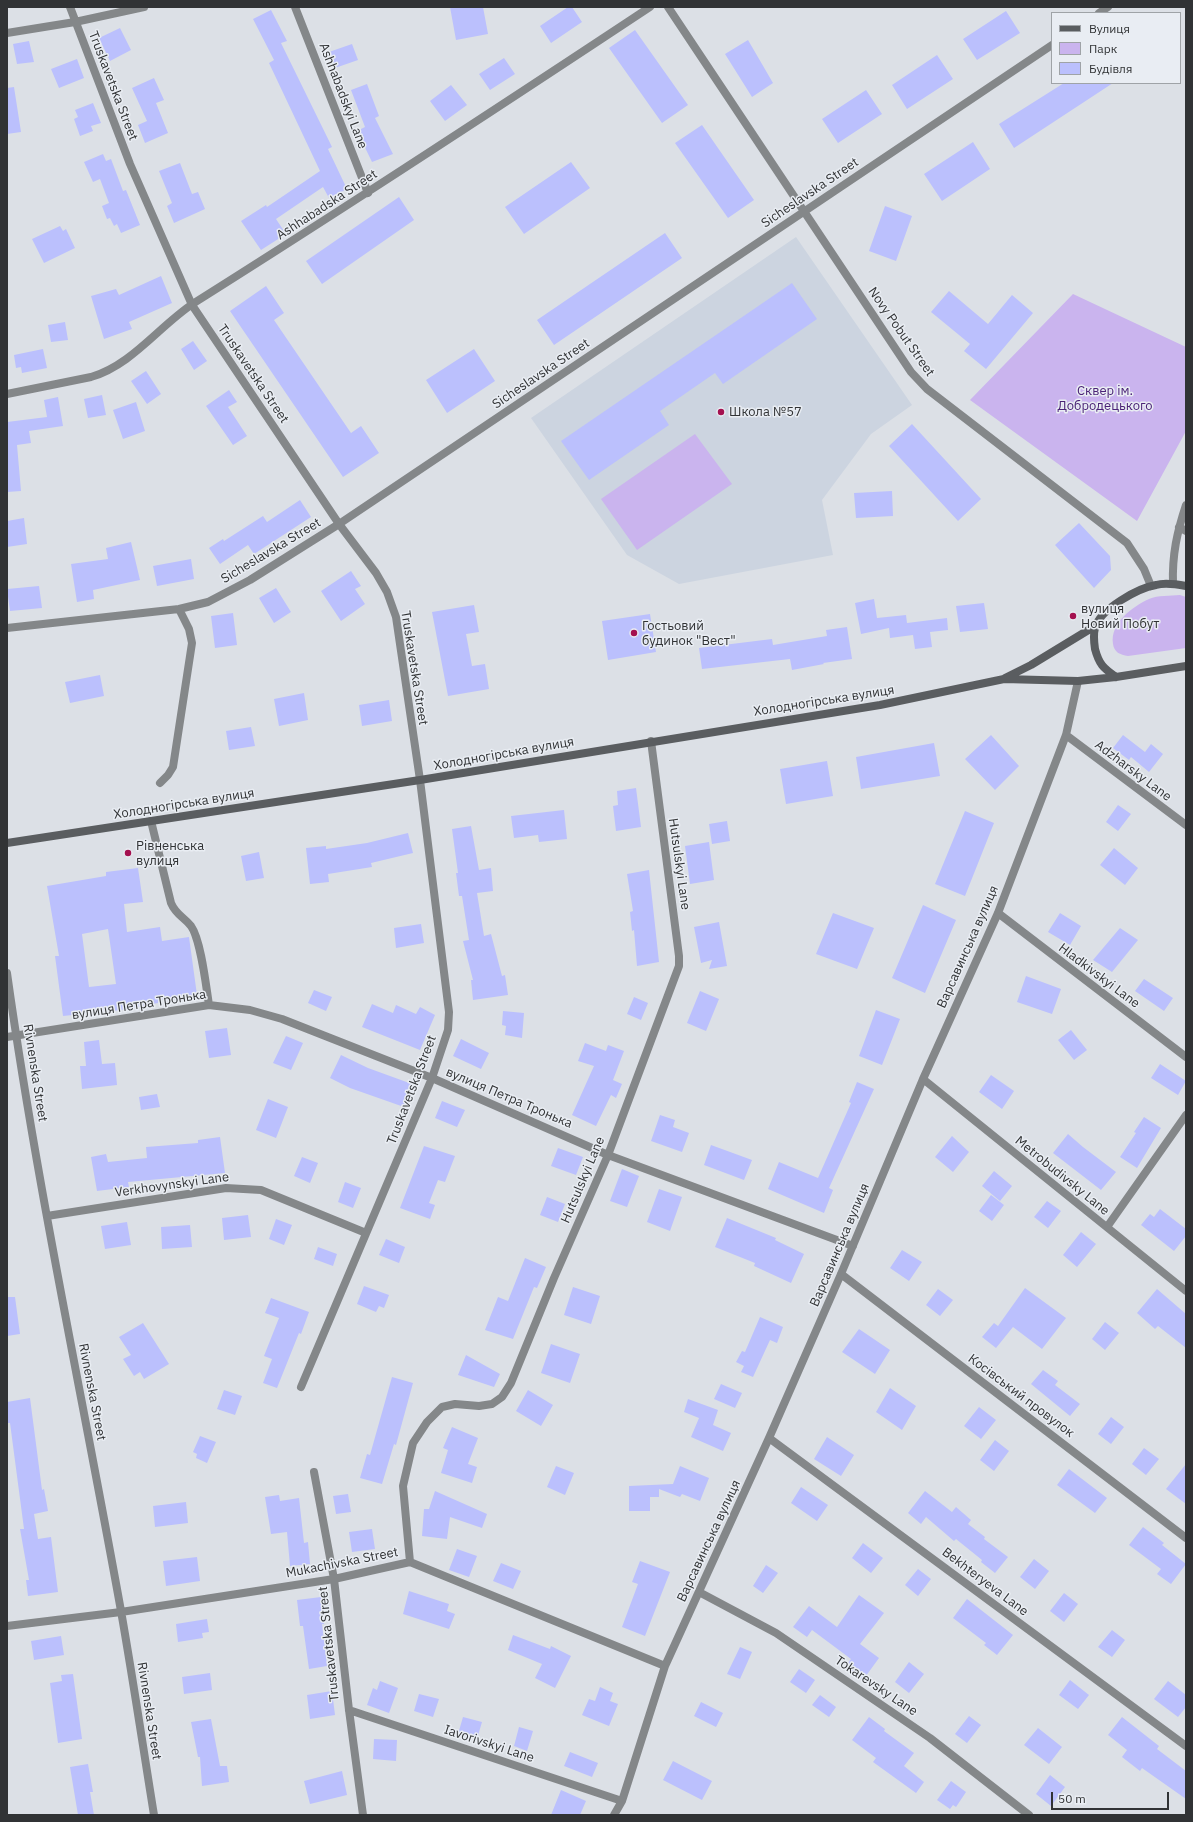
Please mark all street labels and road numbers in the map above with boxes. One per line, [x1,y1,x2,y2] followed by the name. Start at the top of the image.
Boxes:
[85,29,141,143] street label: Truskavetska Street
[316,41,370,151] street label: Ashhabadskyi Lane
[758,155,862,231] street label: Sicheslavska Street
[274,167,380,243] street label: Ashhabadska Street
[864,284,938,380] street label: Novy Pobut Street
[214,322,292,426] street label: Truskavetska Street
[489,336,593,412] street label: Sicheslavska Street
[218,515,324,587] street label: Sicheslavska Street
[397,610,431,726] street label: Truskavetska Street
[753,682,895,720] street label: Холодногірська вулиця
[433,734,575,774] street label: Холодногірська вулиця
[1092,737,1174,805] street label: Adzharsky Lane
[113,785,255,823] street label: Холодногірська вулиця
[665,817,693,911] street label: Hutsulskyi Lane
[934,883,1002,1011] street label: Варсавинська вулиця
[1055,940,1143,1012] street label: Hladkivskyi Lane
[71,987,207,1023] street label: вулиця Петра Тронька
[20,1023,50,1123] street label: Rivnenska Street
[384,1033,440,1147] street label: Truskavetska Street
[443,1064,575,1132] street label: вулиця Петра Тронька
[1012,1133,1112,1219] street label: Metrobudivsky Lane
[558,1134,608,1226] street label: Hutsulskyi Lane
[114,1169,230,1201] street label: Verkhovynskyi Lane
[807,1181,873,1309] street label: Варсавинська вулиця
[75,1342,109,1442] street label: Rivnenska Street
[965,1351,1077,1441] street label: Косівський провулок
[674,1478,744,1604] street label: Варсавинська вулиця
[285,1544,399,1582] street label: Mukachivska Street
[939,1544,1031,1620] street label: Bekhteryeva Lane
[315,1586,343,1702] street label: Truskavetska Street
[832,1653,920,1719] street label: Tokarevsky Lane
[134,1661,164,1761] street label: Rivnenska Street
[442,1722,536,1766] street label: Iavorivskyi Lane

